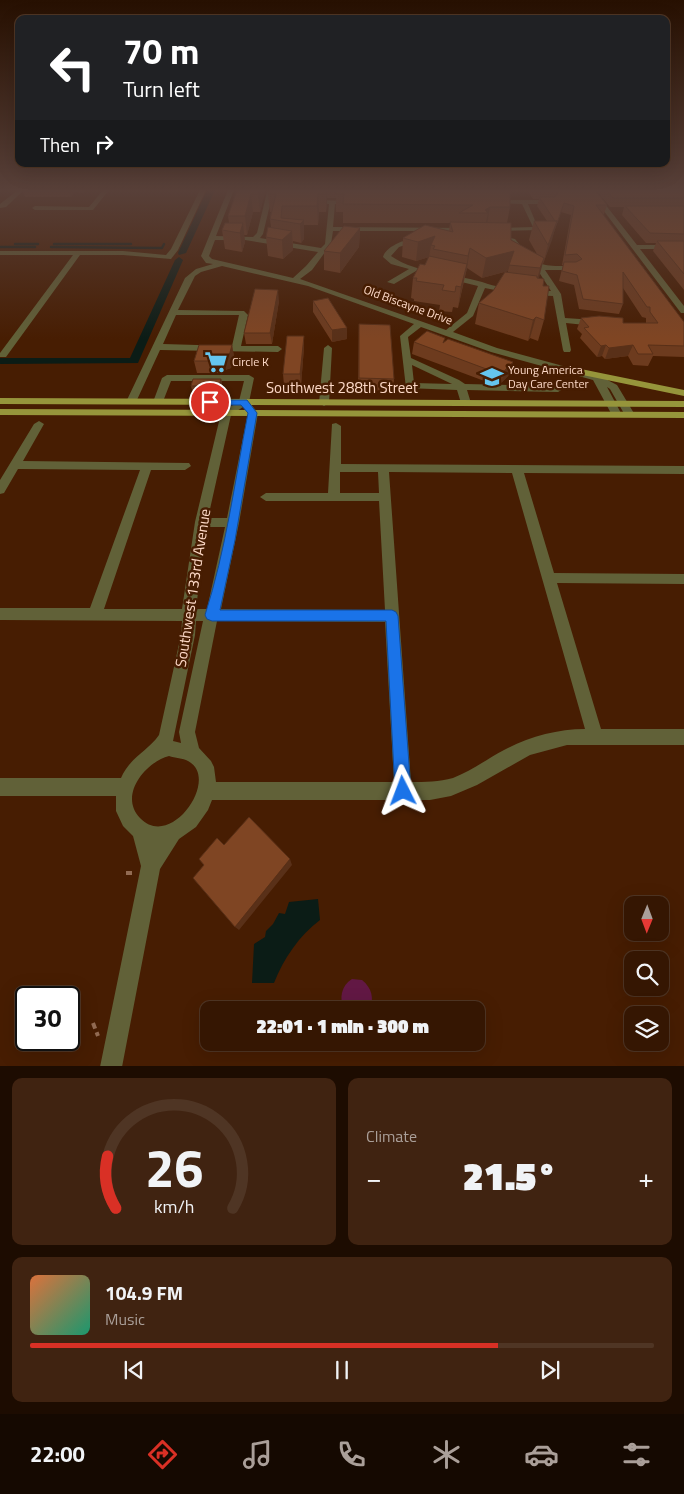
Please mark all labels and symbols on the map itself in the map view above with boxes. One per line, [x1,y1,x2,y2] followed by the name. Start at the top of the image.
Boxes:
[361,280,455,329] street label: Old Biscayne Drive
[203,349,229,375] supermarket icon: Circle K
[232,352,269,371] place label: Circle K
[508,360,589,393] place label: Young America Day Care Center
[479,364,505,390] school or university icon: Young America Day Care Center
[266,376,419,399] street label: Southwest 288th Street
[189,381,231,423] pin
[169,507,216,669] street label: Southwest 133rd Avenue
[376,764,428,816] position arrow
[624,896,669,941] north arrow
[15,986,80,1051] speed limit sign: 30

